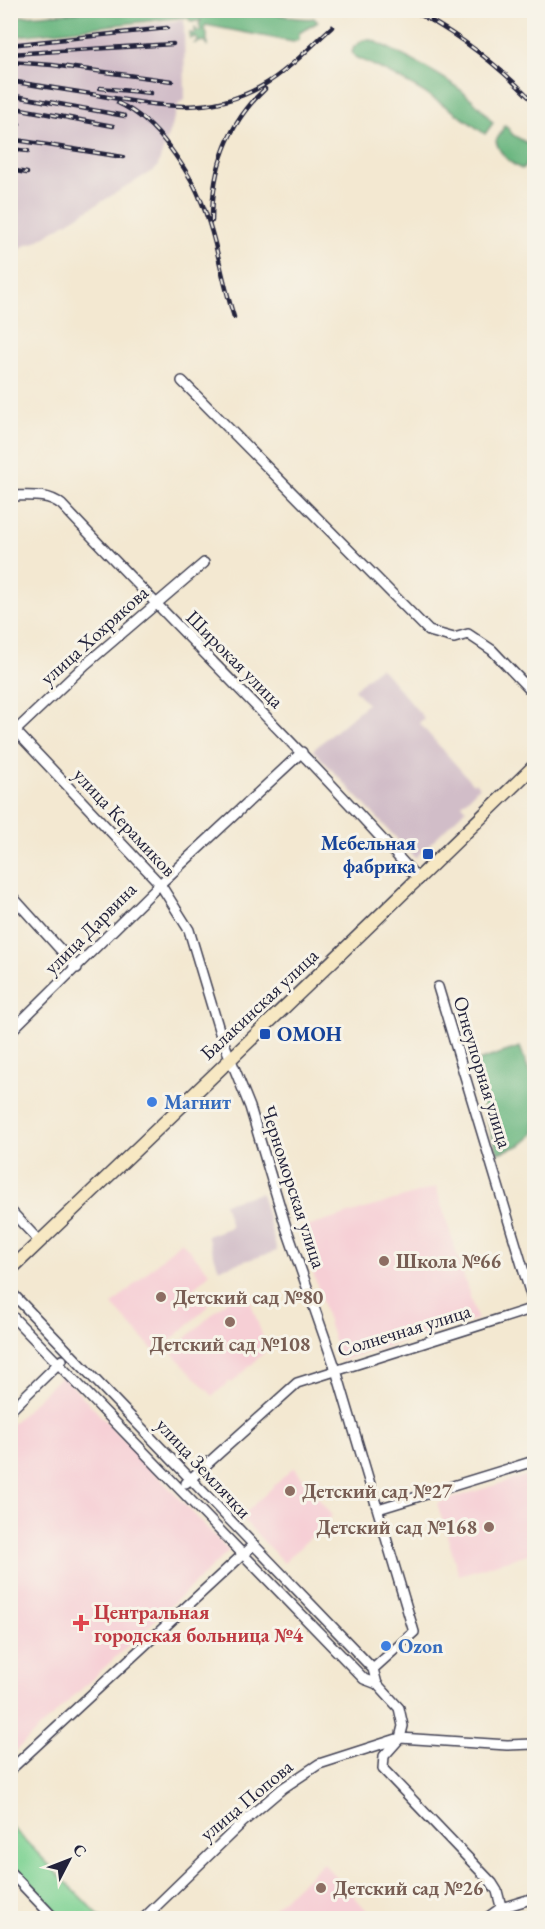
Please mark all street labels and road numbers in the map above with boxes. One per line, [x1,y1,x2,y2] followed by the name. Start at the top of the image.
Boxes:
[34,579,154,691] street label: улица Хохрякова
[180,604,290,714] street label: Широкая улица
[68,762,182,882] street label: улица Керамиков
[38,876,142,980] street label: улица Дарвина
[194,942,324,1066] street label: Балакинская улица
[448,993,518,1151] street label: Огнеупорная улица
[255,1102,333,1272] street label: Черноморская улица
[334,1297,474,1363] street label: Солнечная улица
[151,1412,258,1524] street label: улица Землячки
[194,1754,298,1846] street label: улица Попова

